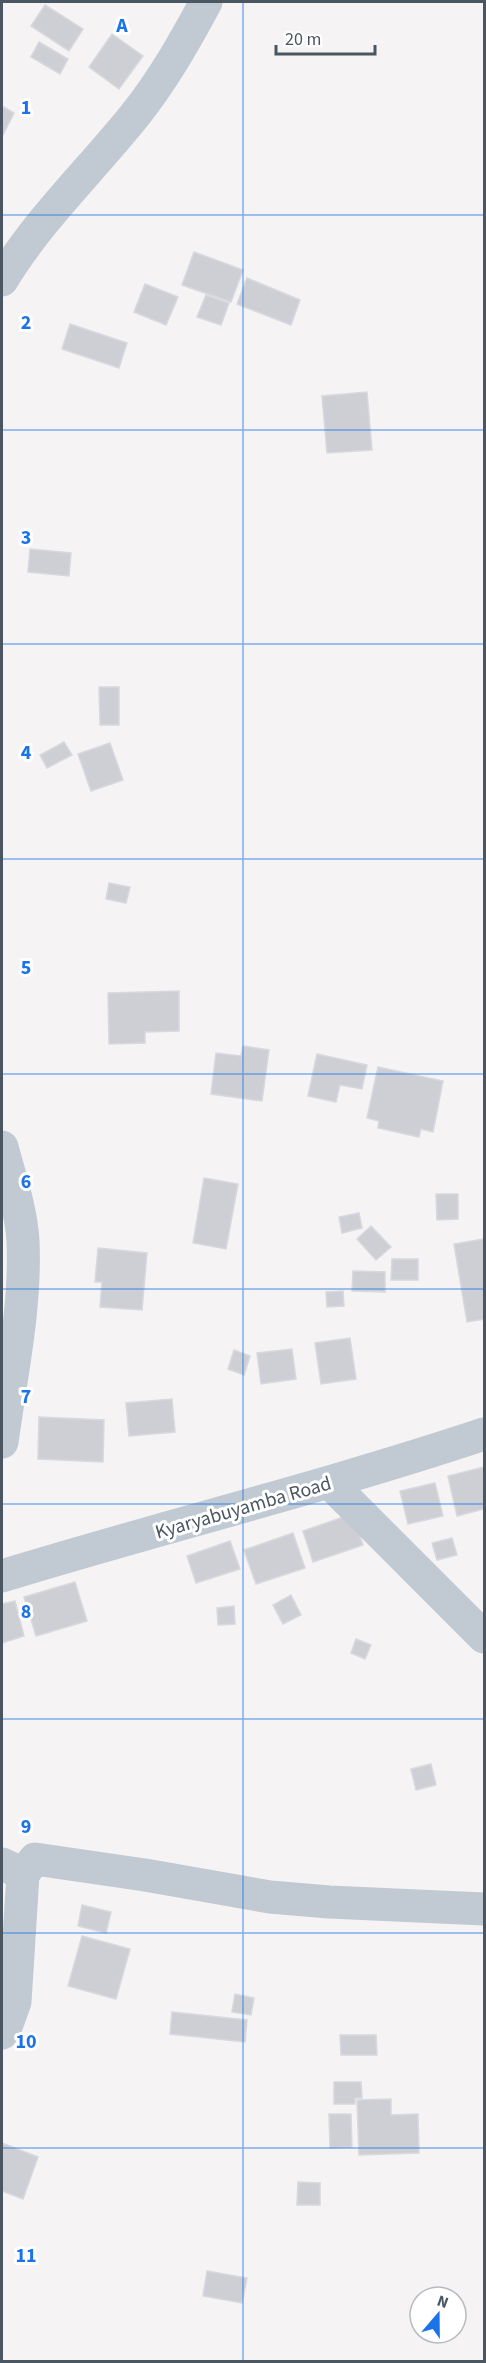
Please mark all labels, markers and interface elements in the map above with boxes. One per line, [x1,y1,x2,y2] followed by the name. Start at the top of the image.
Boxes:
[115,12,128,40] text: A
[276,18,375,56] scale bar
[285,27,321,52] text: 20 m
[21,94,31,122] text: 1
[21,309,31,337] text: 2
[21,524,31,552] text: 3
[21,739,32,767] text: 4
[21,954,31,982] text: 5
[21,1168,31,1196] text: 6
[21,1383,31,1411] text: 7
[152,1469,335,1547] street label: Kyaryabuyamba Road
[21,1598,31,1626] text: 8
[21,1813,31,1841] text: 9
[15,2028,37,2056] text: 10
[15,2242,37,2270] text: 11
[408,2285,468,2345] north arrow
[434,2290,452,2314] text: N

